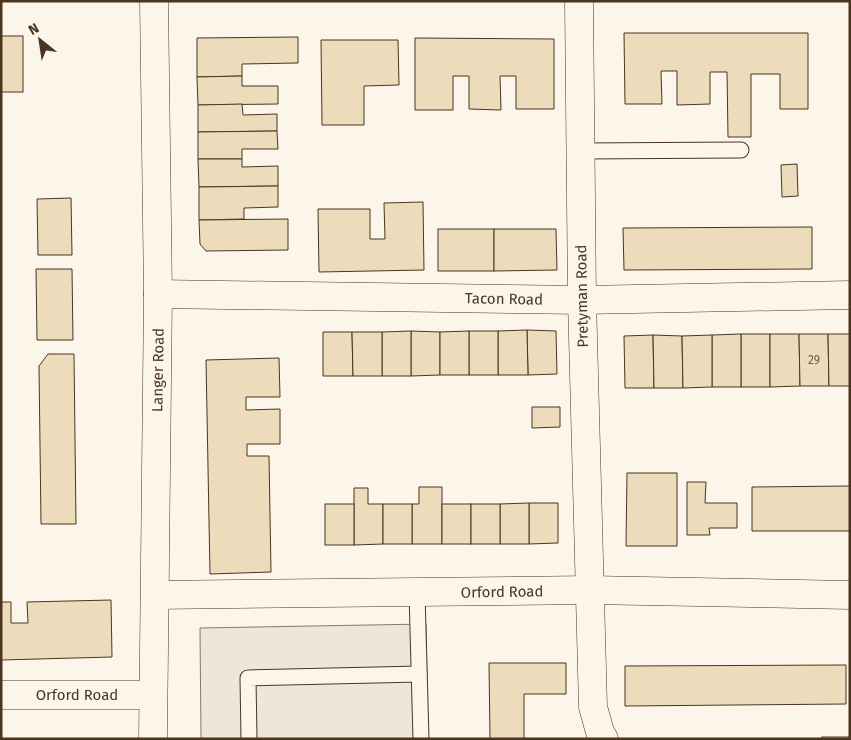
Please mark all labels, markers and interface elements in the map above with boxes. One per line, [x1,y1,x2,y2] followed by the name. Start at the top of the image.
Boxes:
[15,15,65,65] north arrow
[25,19,42,39] text: N
[572,244,592,348] street label: Pretyman Road
[465,289,543,309] street label: Tacon Road
[148,328,168,412] street label: Langer Road
[808,353,820,367] house number: 29
[461,582,543,602] street label: Orford Road
[36,686,118,704] street label: Orford Road

